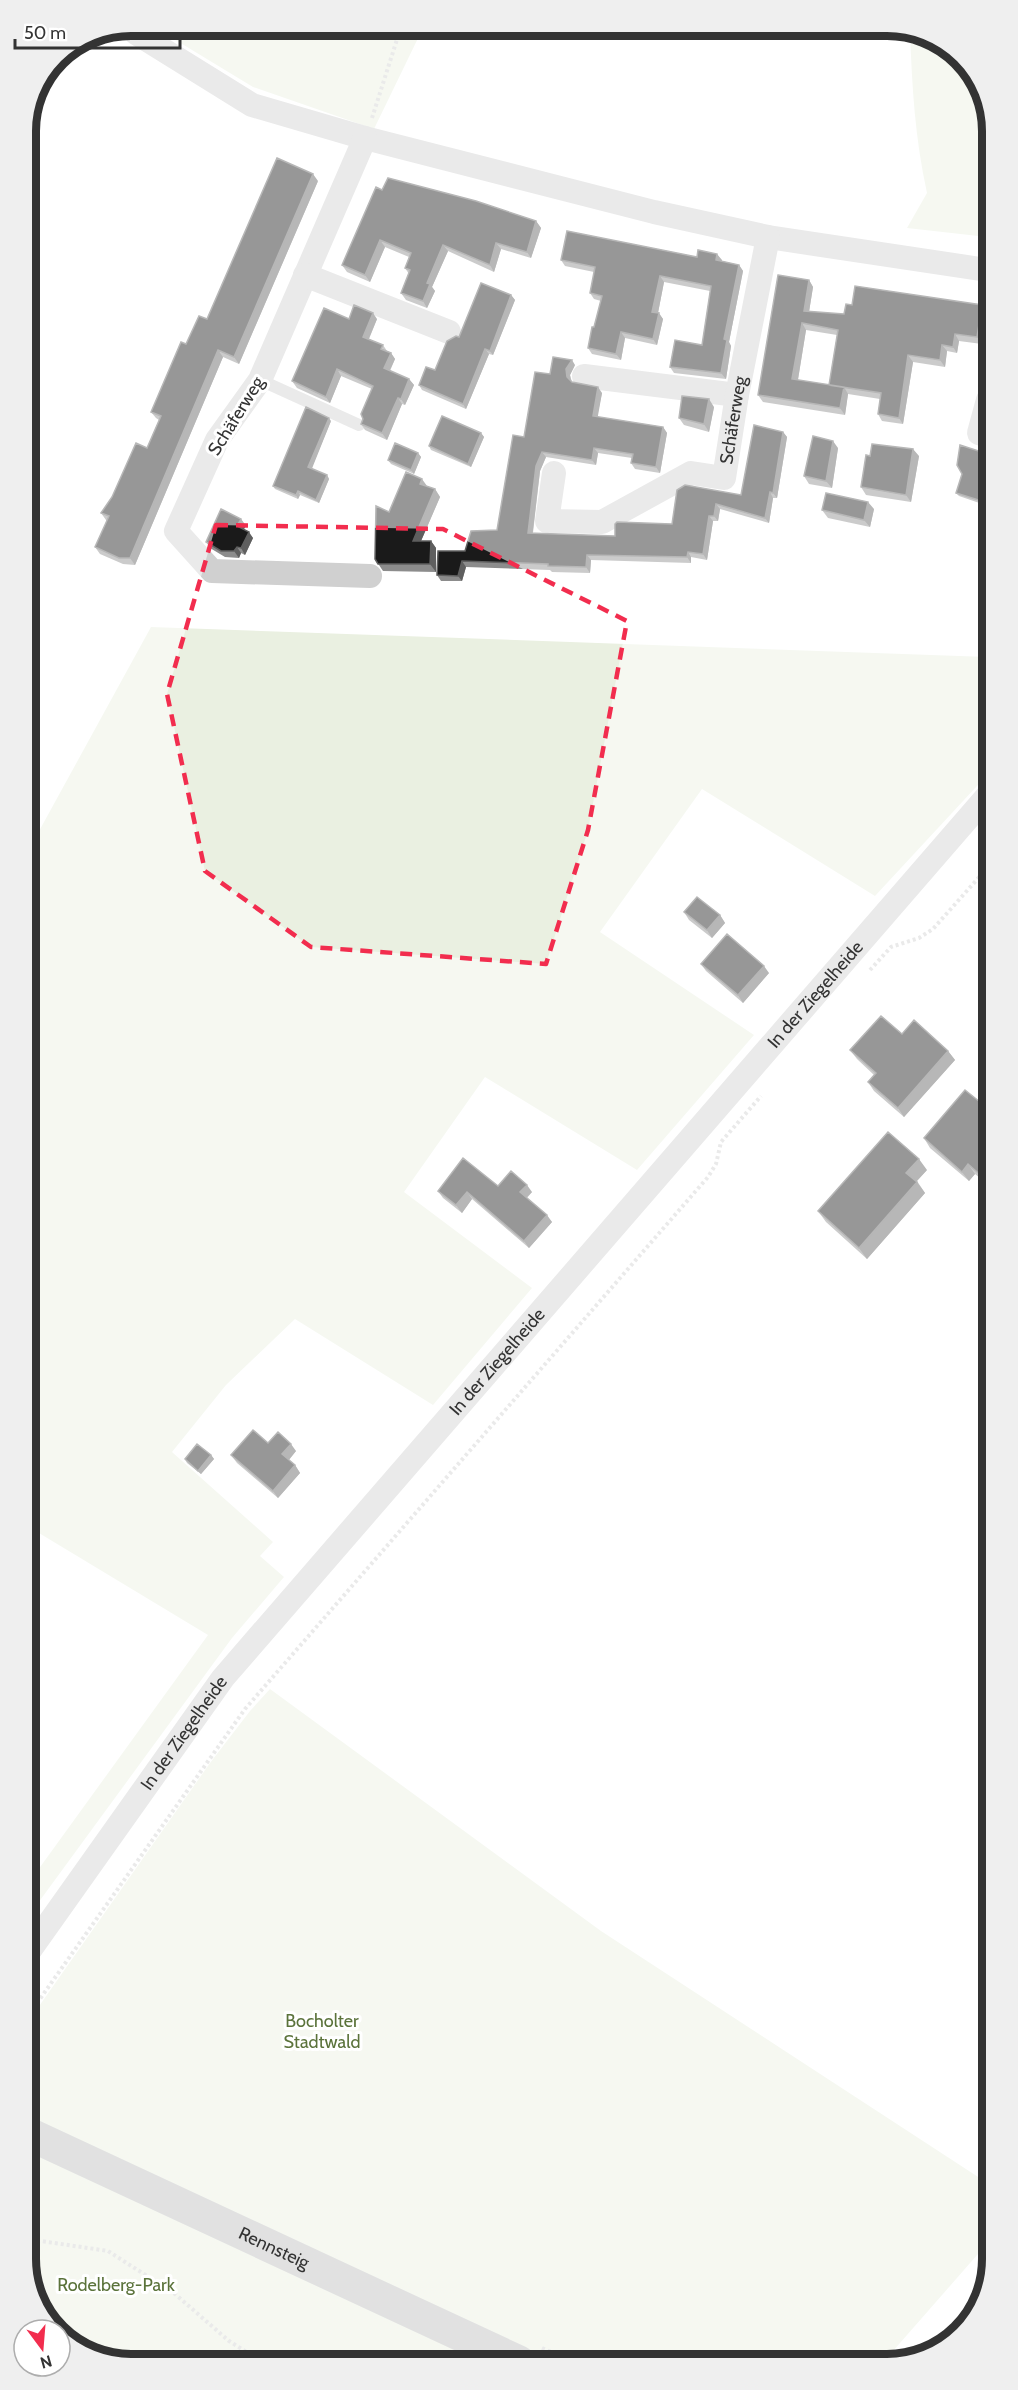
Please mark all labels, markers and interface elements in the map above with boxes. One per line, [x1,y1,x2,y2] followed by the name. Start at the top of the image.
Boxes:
[15,12,180,50] scale bar
[24,22,66,44] text: 50 m
[203,372,269,459] street label: Schäferweg
[715,373,752,466] street label: Schäferweg
[763,936,868,1053] street label: In der Ziegelheide
[445,1304,550,1420] street label: In der Ziegelheide
[136,1672,232,1794] street label: In der Ziegelheide
[284,2010,360,2053] park label: Bocholter Stadtwald
[235,2222,314,2274] street label: Rennsteig
[57,2274,176,2296] park label: Rodelberg-Park
[12,2318,72,2378] north arrow
[38,2351,54,2373] text: N

